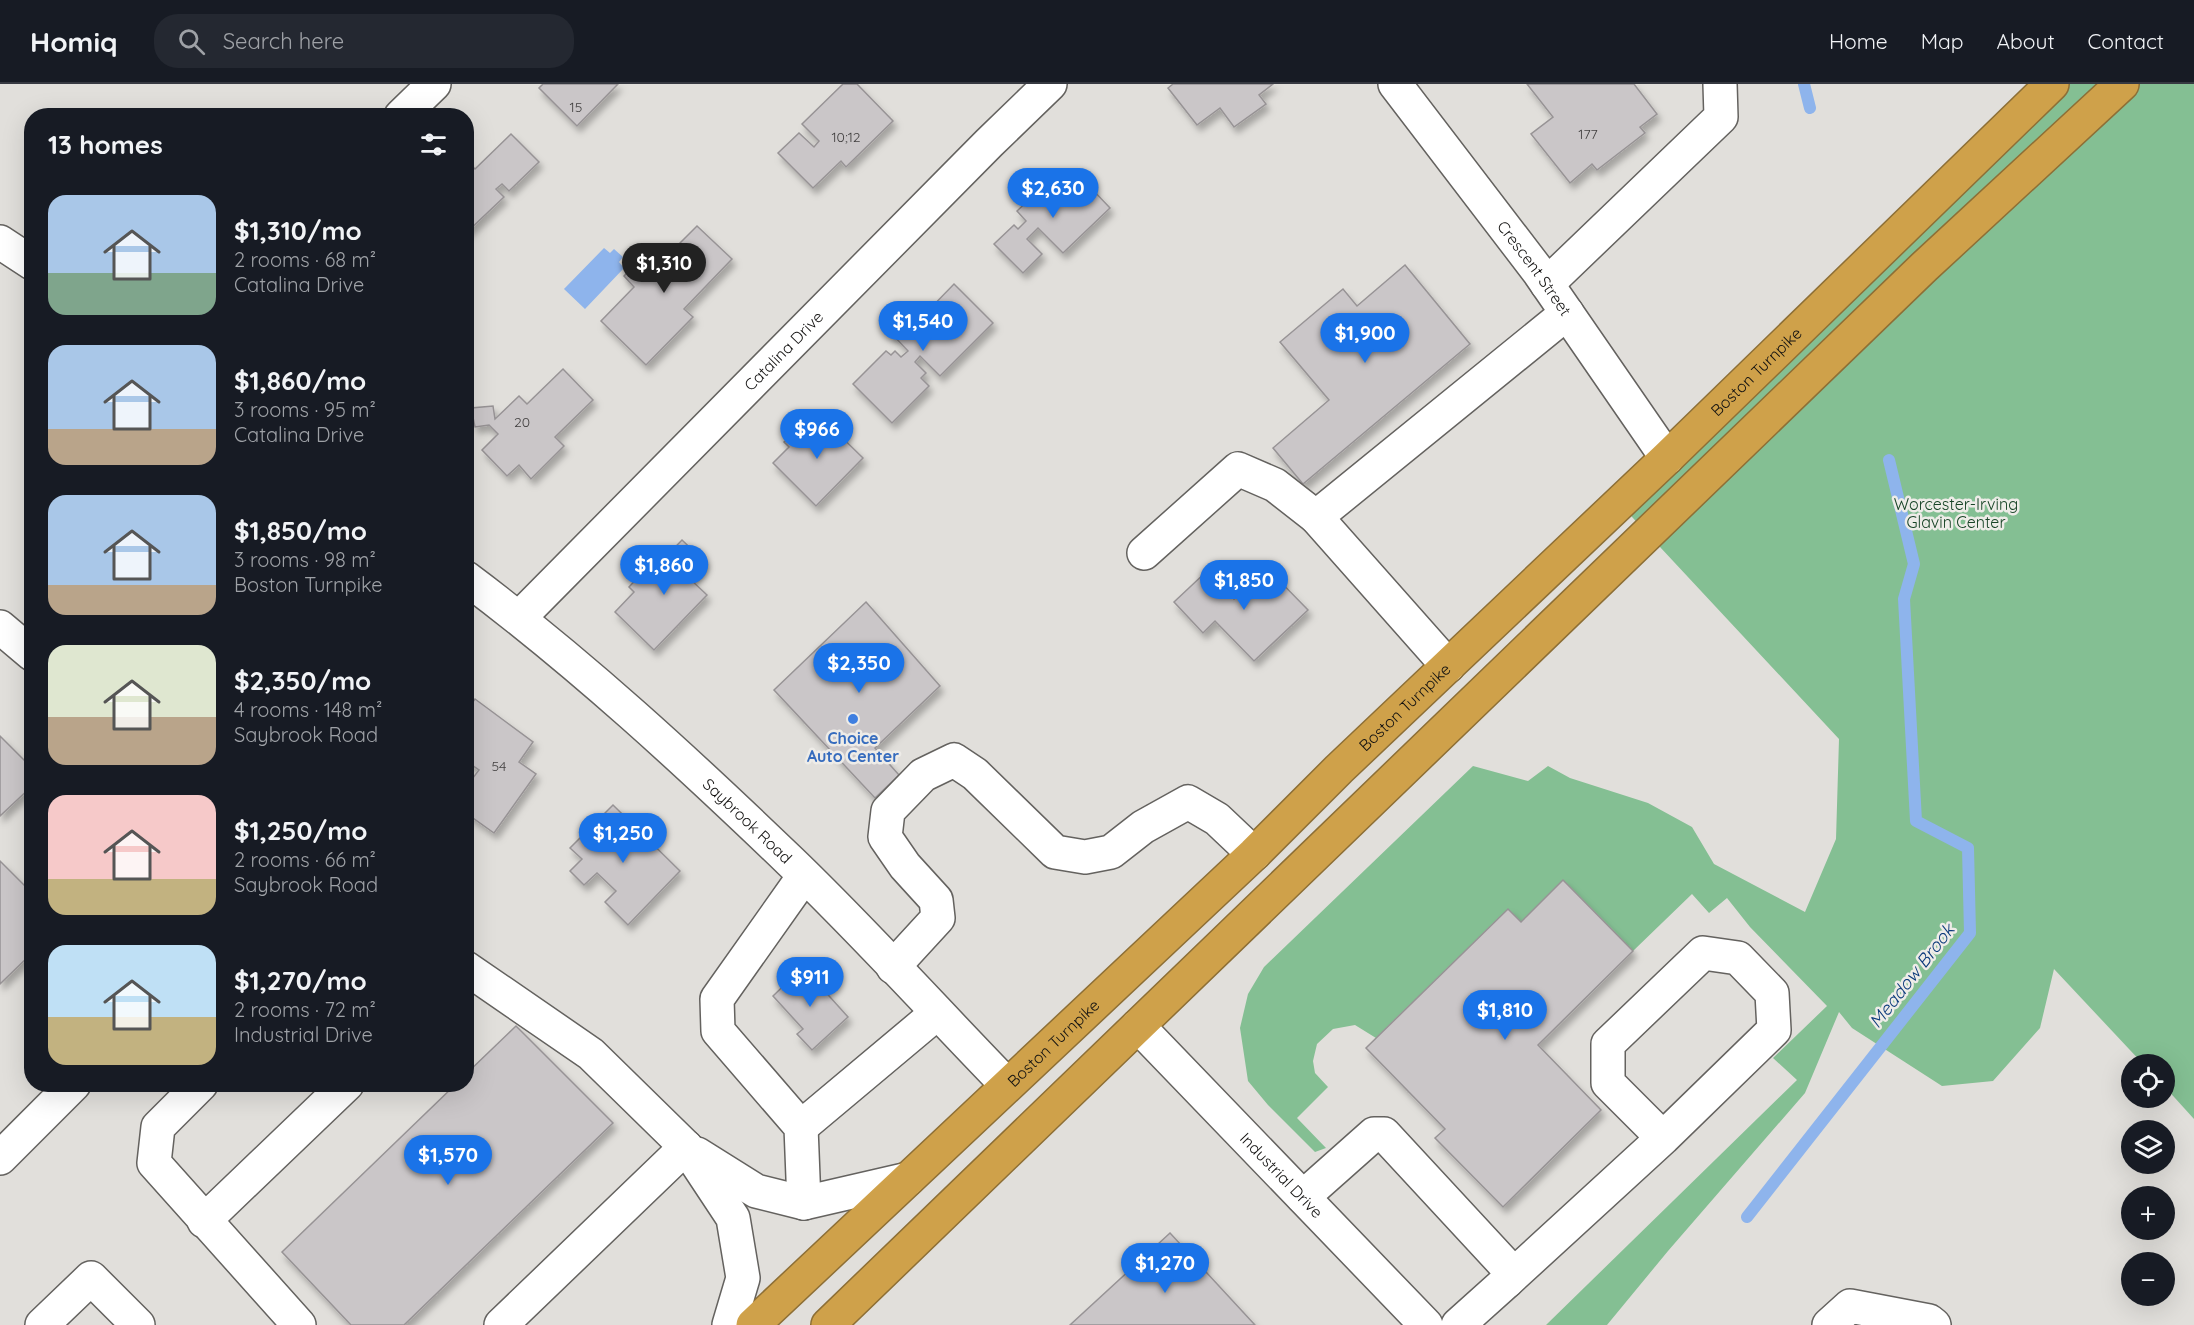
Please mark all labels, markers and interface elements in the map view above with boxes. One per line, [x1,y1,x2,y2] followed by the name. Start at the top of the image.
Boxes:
[154,14,574,68] search box
[30,24,118,59] text: Homiq
[175,25,208,58] icon: search
[223,27,344,55] text: Search here
[1829,28,1888,54] text: Home
[1921,28,1964,54] text: Map
[1997,28,2055,54] text: About
[2088,28,2164,54] text: Contact
[570,98,582,116] house number: 15
[1578,125,1598,143] house number: 177
[48,128,163,161] text: 13 homes
[417,128,450,161] icon: filters
[831,128,861,146] house number: 10;12
[1004,168,1102,219] pin: $2,630
[1022,175,1084,200] text: $2,630
[234,214,362,247] text: $1,310/mo
[1493,217,1576,320] street label: Crescent Street
[96,219,168,291] icon: home
[615,243,713,294] pin: $1,310
[234,247,376,272] text: 2 rooms · 68 m²
[636,250,692,275] text: $1,310
[234,272,364,297] text: Catalina Drive
[874,301,972,352] pin: $1,540
[740,307,827,395] street label: Catalina Drive
[893,308,953,333] text: $1,540
[1316,313,1414,364] pin: $1,900
[1334,320,1396,345] text: $1,900
[1706,323,1806,420] street label: Boston Turnpike
[234,364,366,397] text: $1,860/mo
[96,369,168,441] icon: home
[234,397,376,422] text: 3 rooms · 95 m²
[781,409,853,460] pin: $966
[514,413,530,431] house number: 20
[794,416,840,441] text: $966
[234,422,364,447] text: Catalina Drive
[1894,494,2018,532] park label: Worcester-Irving Glavin Center
[234,514,367,547] text: $1,850/mo
[96,519,168,591] icon: home
[615,545,713,596] pin: $1,860
[234,547,376,572] text: 3 rooms · 98 m²
[634,552,694,577] text: $1,860
[1195,560,1293,611] pin: $1,850
[1214,567,1274,592] text: $1,850
[234,572,383,597] text: Boston Turnpike
[810,643,908,694] pin: $2,350
[827,650,891,675] text: $2,350
[1354,659,1454,755] street label: Boston Turnpike
[234,664,371,697] text: $2,350/mo
[96,669,168,741] icon: home
[234,697,382,722] text: 4 rooms · 148 m²
[846,712,860,726] marker: Choice Auto Center
[234,722,378,747] text: Saybrook Road
[807,728,899,766] place label: Choice Auto Center
[491,757,507,775] house number: 54
[699,774,796,868] street label: Saybrook Road
[574,813,672,864] pin: $1,250
[234,814,367,847] text: $1,250/mo
[96,819,168,891] icon: home
[593,820,653,845] text: $1,250
[234,847,376,872] text: 2 rooms · 66 m²
[234,872,378,897] text: Saybrook Road
[1864,918,1960,1032] water label: Meadow Brook
[774,957,846,1008] pin: $911
[234,964,367,997] text: $1,270/mo
[791,964,829,989] text: $911
[96,969,168,1041] icon: home
[1456,990,1554,1041] pin: $1,810
[1003,995,1103,1091] street label: Boston Turnpike
[234,997,376,1022] text: 2 rooms · 72 m²
[1477,997,1533,1022] text: $1,810
[234,1022,373,1047] text: Industrial Drive
[2121,1054,2175,1306] map controls
[2121,1054,2175,1108] button: locate
[2121,1120,2175,1174] button: layers
[1236,1128,1327,1222] street label: Industrial Drive
[399,1135,497,1186] pin: $1,570
[418,1142,478,1167] text: $1,570
[2121,1186,2175,1240] button: +
[1116,1243,1214,1294] pin: $1,270
[1135,1250,1195,1275] text: $1,270
[2121,1252,2175,1306] button: −

